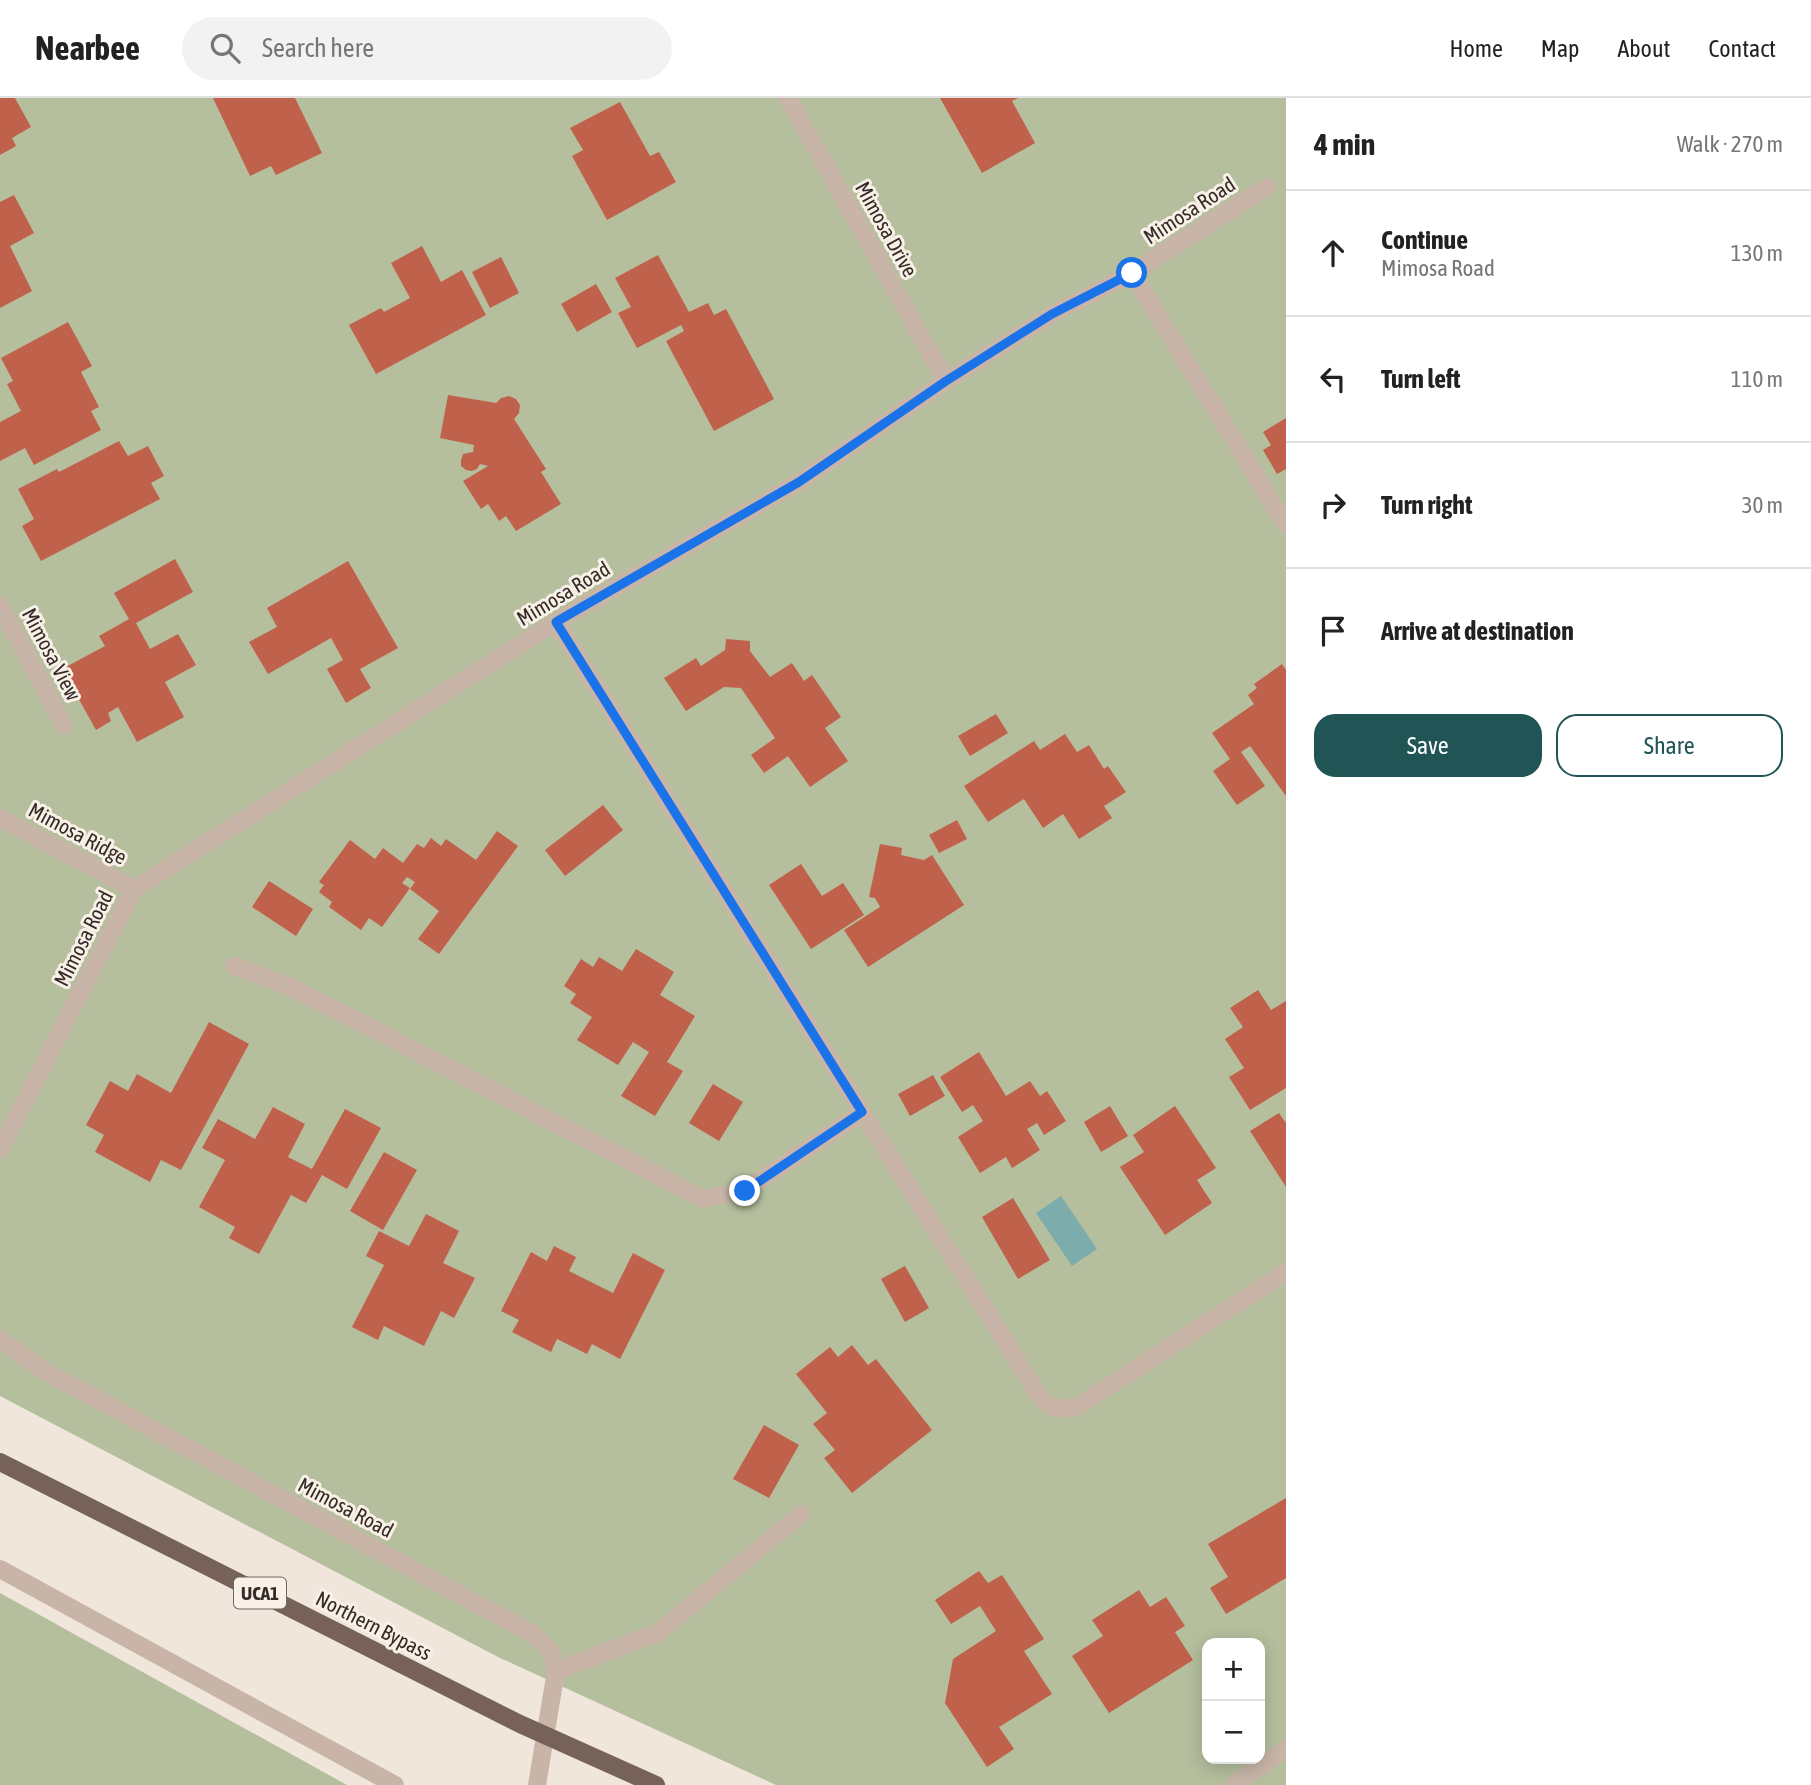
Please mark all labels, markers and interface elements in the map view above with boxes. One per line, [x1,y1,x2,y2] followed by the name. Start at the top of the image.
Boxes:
[182,17,672,80] search box
[35,29,140,67] text: Nearbee
[206,29,244,67] icon: search
[262,33,374,63] text: Search here
[1449,35,1503,62] text: Home
[1541,35,1579,62] text: Map
[1617,35,1670,62] text: About
[1708,35,1776,62] text: Contact
[1314,127,1375,161] text: 4 min
[1677,131,1783,157] text: Walk · 270 m
[1139,172,1239,248] street label: Mimosa Road
[851,177,923,281] street label: Mimosa Drive
[1381,225,1468,255] text: Continue
[1314,234,1352,272] icon: ahead
[1731,240,1783,266] text: 130 m
[1381,255,1495,281] text: Mimosa Road
[1116,257,1147,288] route start
[1314,360,1352,398] icon: left
[1381,364,1461,394] text: Turn left
[1731,366,1783,392] text: 110 m
[1314,486,1352,524] icon: right
[1381,490,1472,520] text: Turn right
[1742,492,1783,518] text: 30 m
[512,556,614,630] street label: Mimosa Road
[18,604,87,705] street label: Mimosa View
[1314,612,1352,650] icon: arrive
[1381,616,1574,646] text: Arrive at destination
[1314,714,1542,777] button: Save
[1556,714,1783,777] button: Share
[25,797,131,869] street label: Mimosa Ridge
[49,886,117,990] street label: Mimosa Road
[729,1175,760,1206] route end
[294,1472,398,1542] street label: Mimosa Road
[234,1578,286,1609] road number: UCA1
[312,1586,436,1664] street label: Northern Bypass
[1202,1638,1265,1764] map controls
[1202,1638,1265,1701] button: +
[1202,1701,1265,1764] button: −

